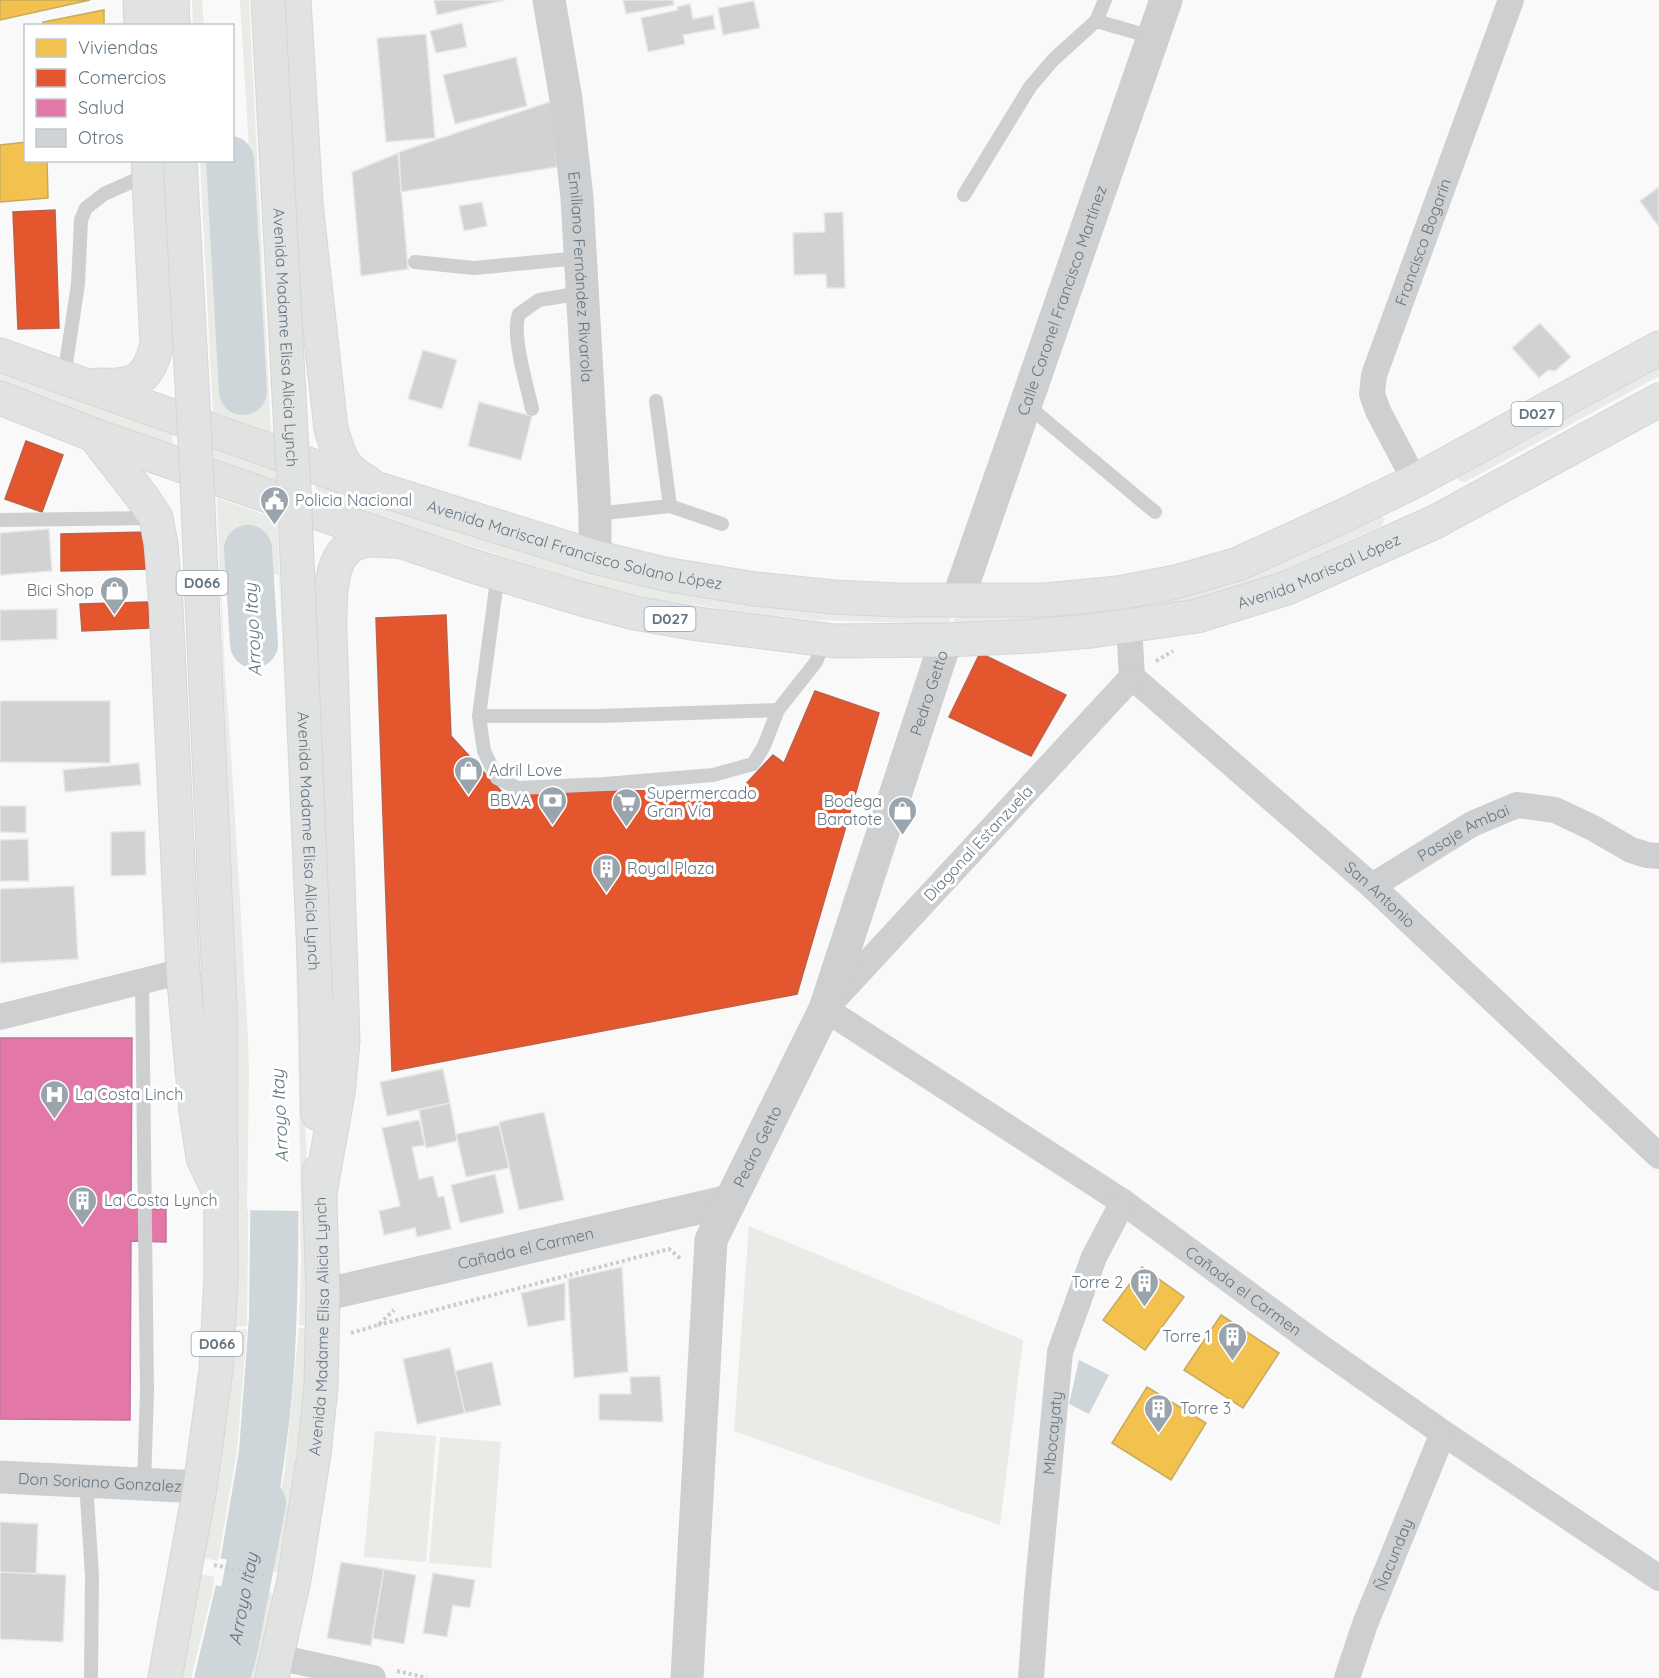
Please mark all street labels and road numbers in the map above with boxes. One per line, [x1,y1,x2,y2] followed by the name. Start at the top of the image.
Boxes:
[564,170,597,383] street label: Emiliano Fernández Rivarola
[1390,176,1455,308] street label: Francisco Bogarín
[1012,183,1111,418] street label: Calle Coronel Francisco Martínez
[269,208,303,468] street label: Avenida Madame Elisa Alicia Lynch
[1512,402,1562,426] road number: D027
[425,495,724,593] street label: Avenida Mariscal Francisco Solano López
[1235,529,1403,613] street label: Avenida Mariscal López
[176,571,228,595] road number: D066
[644,607,696,631] road number: D027
[905,648,952,738] street label: Pedro Getto
[294,711,325,971] street label: Avenida Madame Elisa Alicia Lynch
[919,781,1037,905] street label: Diagonal Estanzuela
[1413,799,1512,866] street label: Pasaje Ambai
[1341,857,1420,932] street label: San Antonio
[729,1102,786,1191] street label: Pedro Getto
[304,1196,333,1457] street label: Avenida Madame Elisa Alicia Lynch
[456,1223,596,1274] street label: Cañada el Carmen
[1182,1241,1306,1340] street label: Cañada el Carmen
[192,1332,242,1356] road number: D066
[1038,1390,1066,1476] street label: Mbocayaty
[18,1468,182,1496] street label: Don Soriano Gonzalez
[1370,1515,1417,1594] street label: Ñacunday

